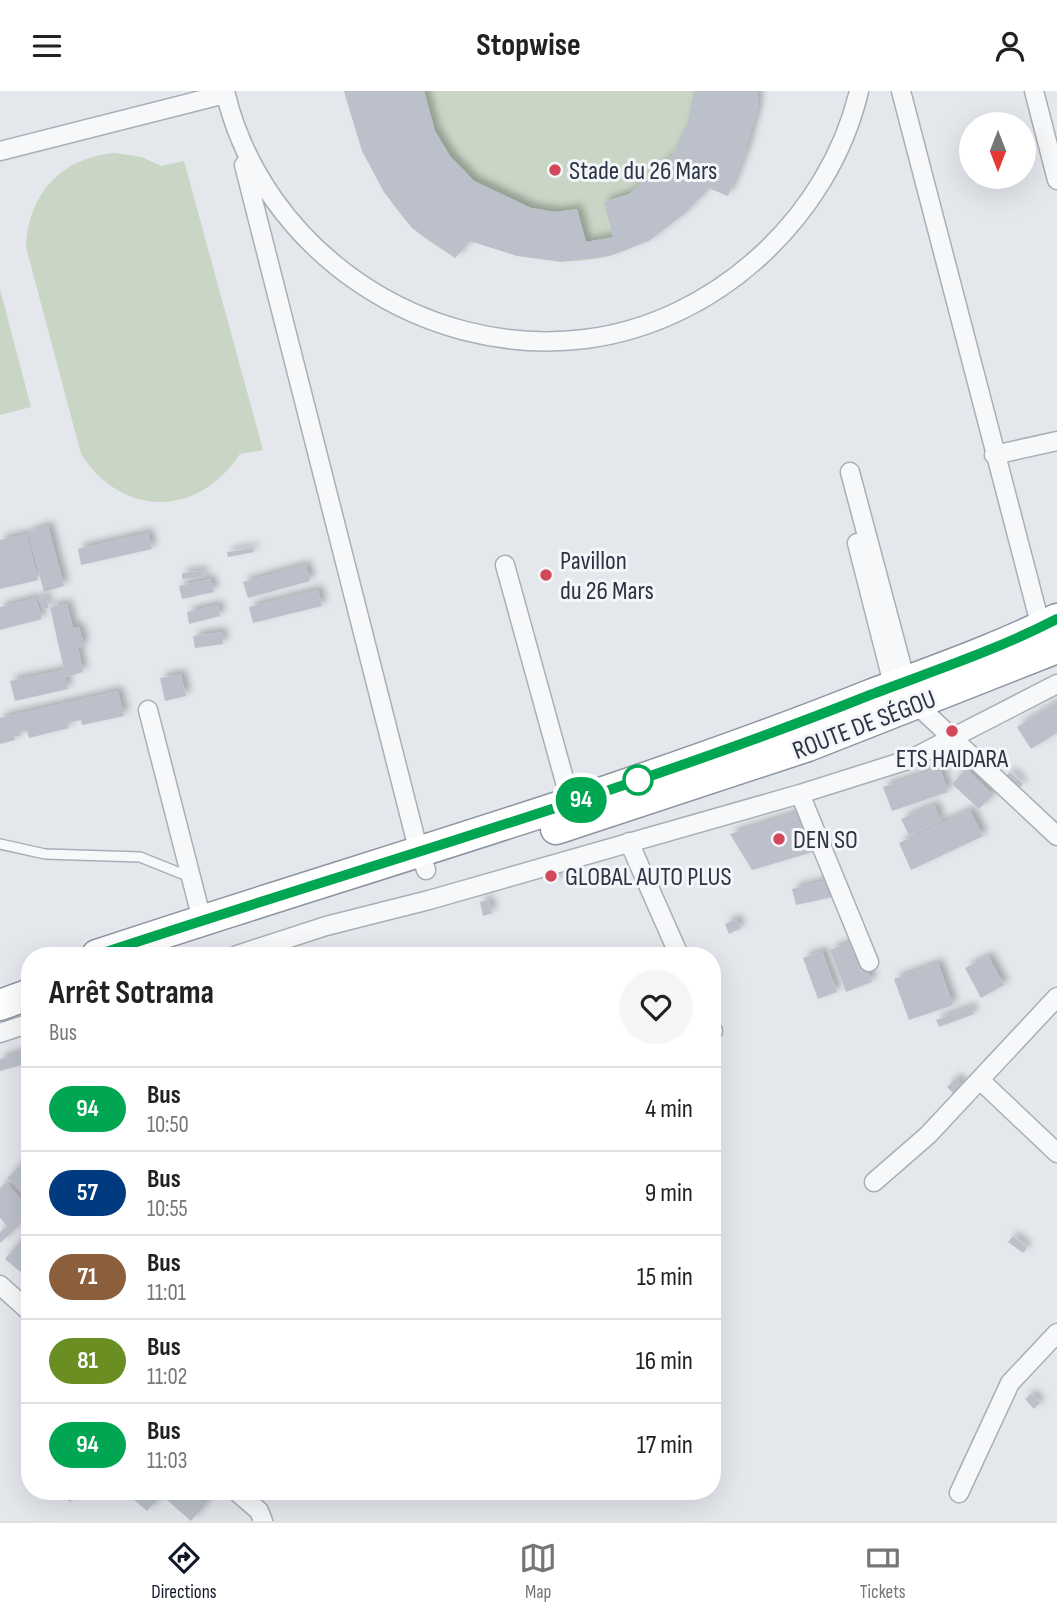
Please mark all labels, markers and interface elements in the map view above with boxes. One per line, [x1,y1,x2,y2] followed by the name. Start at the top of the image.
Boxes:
[476,26,581,65] text: Stopwise
[28,27,66,65] icon: menu
[991,27,1029,65] icon: person
[959,112,1036,189] north arrow
[959,112,1036,189] map controls
[569,156,717,187] place label: Stade du 26 Mars
[547,162,563,178] marker: Stade du 26 Mars
[560,546,654,607] place label: Pavillon du 26 Mars
[538,567,554,583] marker: Pavillon du 26 Mars
[789,684,940,767] street label: ROUTE DE SÉGOU
[944,723,960,739] marker: ETS HAIDARA
[896,744,1009,775] place label: ETS HAIDARA
[623,765,653,795] unlabelled marker
[550,777,612,823] line badge: 94
[570,785,592,814] text: 94
[793,825,858,856] place label: DEN SO
[771,831,787,847] marker: DEN SO
[565,862,732,893] place label: GLOBAL AUTO PLUS
[543,868,559,884] marker: GLOBAL AUTO PLUS
[619,970,693,1044] button: heart
[49,973,214,1013] text: Arrêt Sotrama
[49,1019,77,1047] text: Bus
[147,1080,181,1111] text: Bus
[76,1094,99,1123] text: 94
[645,1094,693,1125] text: 4 min
[147,1111,189,1139] text: 10:50
[147,1164,181,1195] text: Bus
[77,1178,98,1207] text: 57
[645,1178,693,1209] text: 9 min
[147,1195,188,1223] text: 10:55
[147,1248,181,1279] text: Bus
[78,1262,97,1291] text: 71
[637,1262,693,1293] text: 15 min
[147,1279,186,1307] text: 11:01
[147,1332,181,1363] text: Bus
[77,1346,98,1375] text: 81
[636,1346,693,1377] text: 16 min
[147,1363,187,1391] text: 11:02
[147,1416,181,1447] text: Bus
[76,1430,99,1459] text: 94
[637,1430,693,1461] text: 17 min
[147,1447,187,1475] text: 11:03
[151,1539,217,1604] tab: Directions
[519,1539,557,1604] tab: Map
[860,1539,906,1604] tab: Tickets

